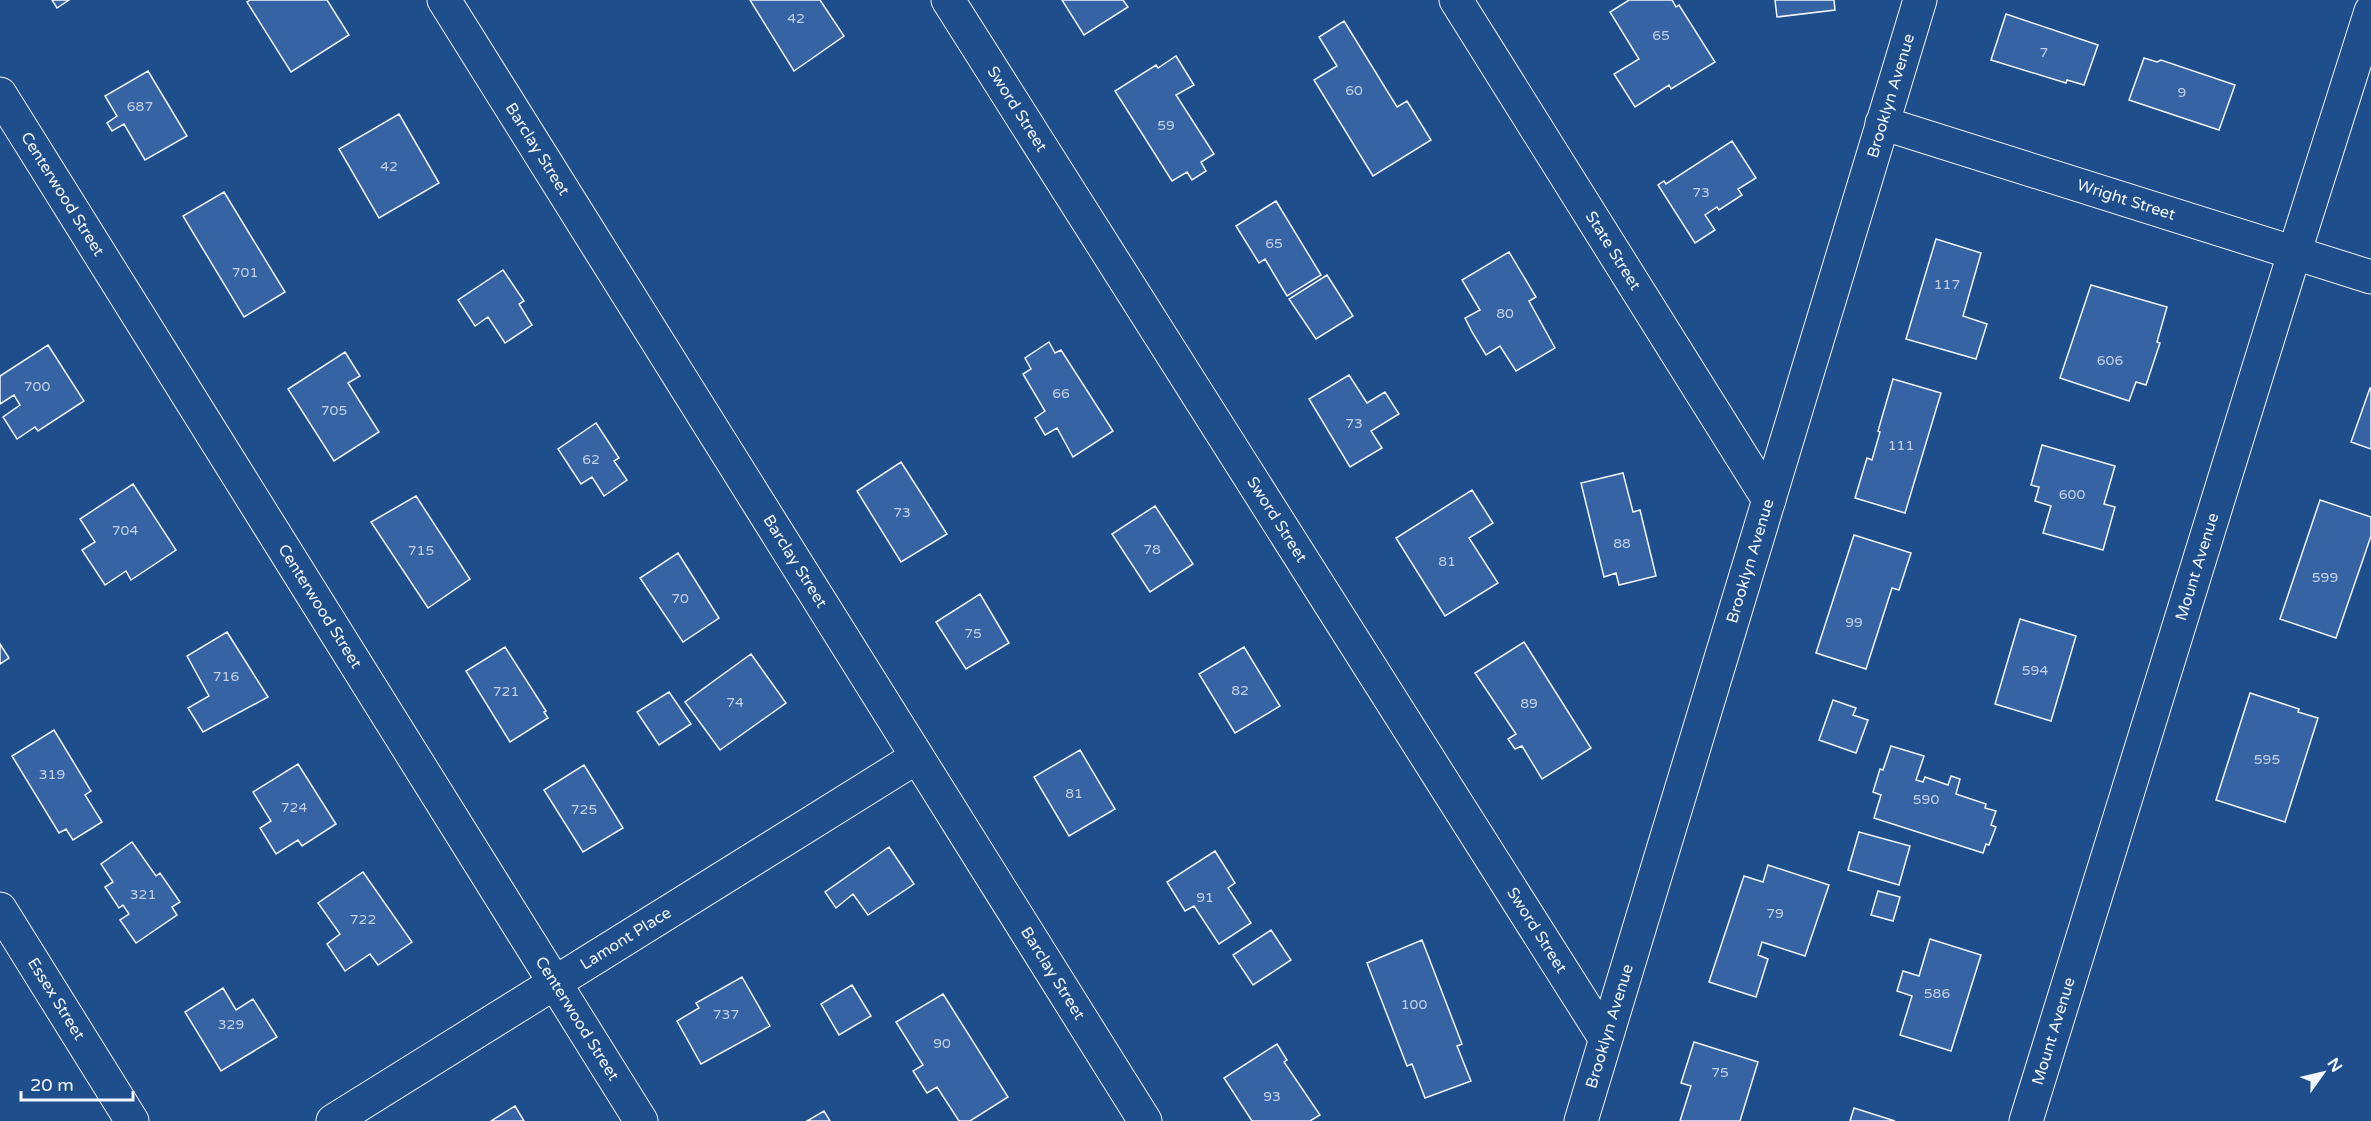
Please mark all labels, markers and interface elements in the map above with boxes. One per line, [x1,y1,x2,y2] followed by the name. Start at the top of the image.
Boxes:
[787,10,805,27] house number: 42
[1652,27,1670,44] house number: 65
[1863,31,1919,160] street label: Brooklyn Avenue
[2040,44,2048,61] house number: 7
[982,62,1052,156] street label: Sword Street
[1345,82,1363,99] house number: 60
[2178,84,2186,101] house number: 9
[127,98,153,115] house number: 687
[501,99,574,199] street label: Barclay Street
[1157,117,1175,134] house number: 59
[16,128,109,260] street label: Centerwood Street
[380,158,398,175] house number: 42
[2074,175,2178,225] street label: Wright Street
[1692,184,1710,201] house number: 73
[1581,208,1645,294] street label: State Street
[1265,235,1283,252] house number: 65
[232,264,258,281] house number: 701
[1934,276,1960,293] house number: 117
[1496,305,1514,322] house number: 80
[2097,352,2123,369] house number: 606
[24,378,50,395] house number: 700
[1052,385,1070,402] house number: 66
[321,402,347,419] house number: 705
[1345,415,1363,432] house number: 73
[1888,437,1914,454] house number: 111
[582,451,600,468] house number: 62
[1242,473,1311,566] street label: Sword Street
[2059,486,2085,503] house number: 600
[1722,496,1779,626] street label: Brooklyn Avenue
[893,504,911,521] house number: 73
[2171,510,2223,623] street label: Mount Avenue
[758,511,832,611] street label: Barclay Street
[112,522,138,539] house number: 704
[1613,535,1631,552] house number: 88
[274,541,366,672] street label: Centerwood Street
[1143,541,1161,558] house number: 78
[408,542,434,559] house number: 715
[1438,553,1456,570] house number: 81
[2312,569,2338,586] house number: 599
[671,590,689,607] house number: 70
[1845,614,1863,631] house number: 99
[964,625,982,642] house number: 75
[2022,662,2048,679] house number: 594
[213,668,239,685] house number: 716
[1231,682,1249,699] house number: 82
[493,683,519,700] house number: 721
[726,694,744,711] house number: 74
[1520,695,1538,712] house number: 89
[2254,751,2280,768] house number: 595
[39,766,65,783] house number: 319
[1065,785,1083,802] house number: 81
[1913,791,1939,808] house number: 590
[281,799,307,816] house number: 724
[571,801,597,818] house number: 725
[1502,884,1571,977] street label: Sword Street
[130,886,156,903] house number: 321
[1196,889,1214,906] house number: 91
[576,903,675,974] street label: Lamont Place
[1766,905,1784,922] house number: 79
[350,911,376,928] house number: 722
[1016,923,1089,1024] street label: Barclay Street
[531,953,623,1085] street label: Centerwood Street
[23,954,89,1044] street label: Essex Street
[1581,962,1638,1091] street label: Brooklyn Avenue
[2028,975,2080,1088] street label: Mount Avenue
[1924,985,1950,1002] house number: 586
[1401,996,1427,1013] house number: 100
[713,1006,739,1023] house number: 737
[218,1016,244,1033] house number: 329
[933,1035,951,1052] house number: 90
[2293,1043,2353,1103] north arrow
[2323,1054,2346,1076] text: N
[21,1064,134,1102] scale bar
[1711,1064,1729,1081] house number: 75
[30,1074,74,1096] text: 20 m
[1263,1088,1281,1105] house number: 93

